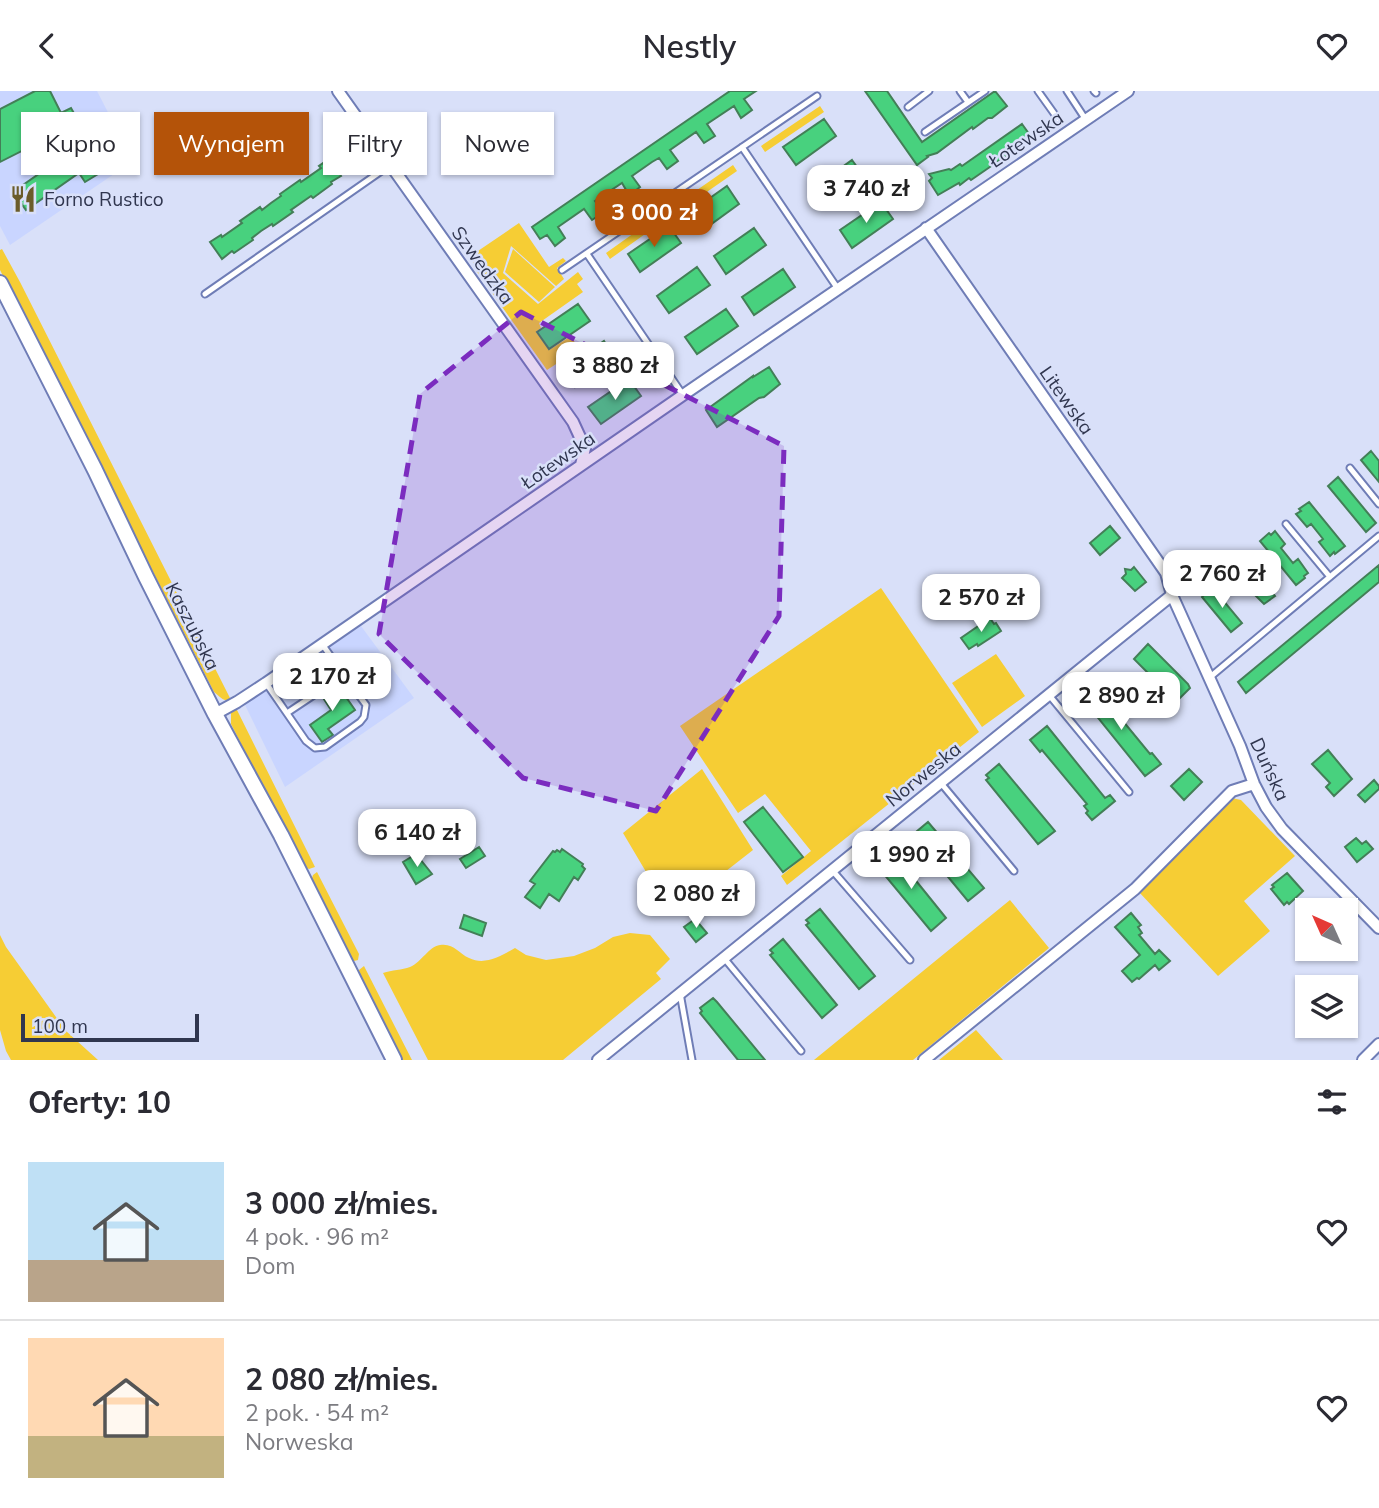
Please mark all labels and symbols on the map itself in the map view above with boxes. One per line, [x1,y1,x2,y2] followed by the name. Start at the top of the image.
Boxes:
[983,105,1068,173] street label: Łotewska
[794,165,938,225] pin: 3 740 zł
[8,184,38,214] restaurant icon: Forno Rustico
[44,187,164,211] place label: Forno Rustico
[582,190,726,249] pin: 3 000 zł
[447,221,519,309] street label: Szwedzka
[543,343,687,402] pin: 3 880 zł
[1035,361,1099,439] street label: Litewska
[516,426,600,495] street label: Łotewska
[1150,551,1294,610] pin: 2 760 zł
[909,575,1053,634] pin: 2 570 zł
[161,578,225,674] street label: Kaszubska
[260,653,404,713] pin: 2 170 zł
[1049,673,1193,732] pin: 2 890 zł
[1245,734,1295,804] street label: Duńska
[881,736,965,812] street label: Norweska
[345,809,489,869] pin: 6 140 zł
[839,831,983,891] pin: 1 990 zł
[624,871,768,930] pin: 2 080 zł
[1295,898,1358,961] north arrow
[21,1011,200,1043] scale bar

